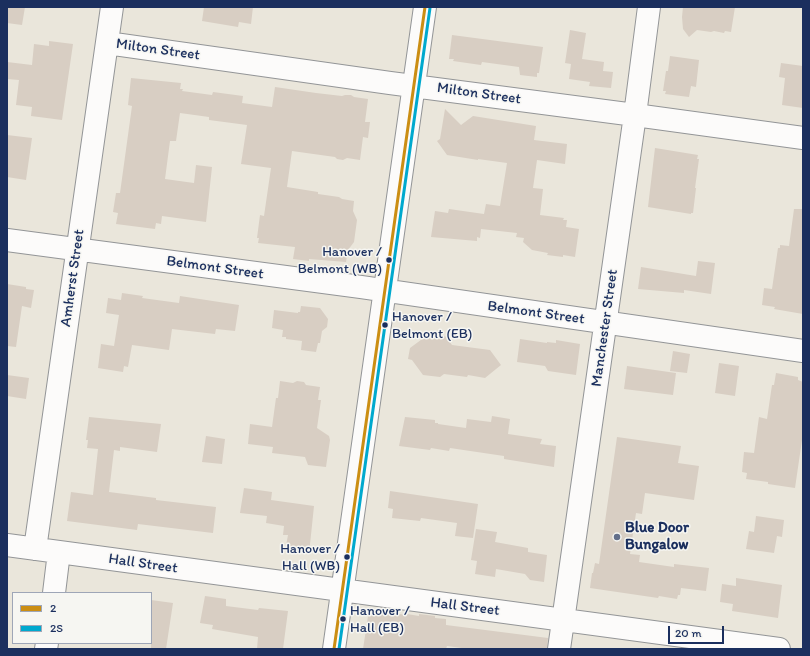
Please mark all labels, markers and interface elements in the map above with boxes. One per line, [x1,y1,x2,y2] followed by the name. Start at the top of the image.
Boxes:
[115,35,201,65] street label: Milton Street
[436,79,522,109] street label: Milton Street
[57,228,89,328] street label: Amherst Street
[298,244,382,276] place label: Hanover / Belmont (WB)
[165,252,265,284] street label: Belmont Street
[384,255,394,265] marker: Hanover / Belmont (WB)
[588,268,622,388] street label: Manchester Street
[486,297,586,329] street label: Belmont Street
[392,309,472,342] place label: Hanover / Belmont (EB)
[380,320,390,330] marker: Hanover / Belmont (EB)
[625,519,689,554] place label: Blue Door Bungalow
[612,532,622,542] marker: Blue Door Bungalow
[280,541,340,574] place label: Hanover / Hall (WB)
[107,550,179,578] street label: Hall Street
[342,552,352,562] marker: Hanover / Hall (WB)
[12,592,152,644] legend
[429,594,501,620] street label: Hall Street
[50,601,56,615] text: 2
[350,603,410,636] place label: Hanover / Hall (EB)
[338,614,348,624] marker: Hanover / Hall (EB)
[670,618,726,644] scale bar
[50,621,63,635] text: 2S
[675,626,702,640] text: 20 m

